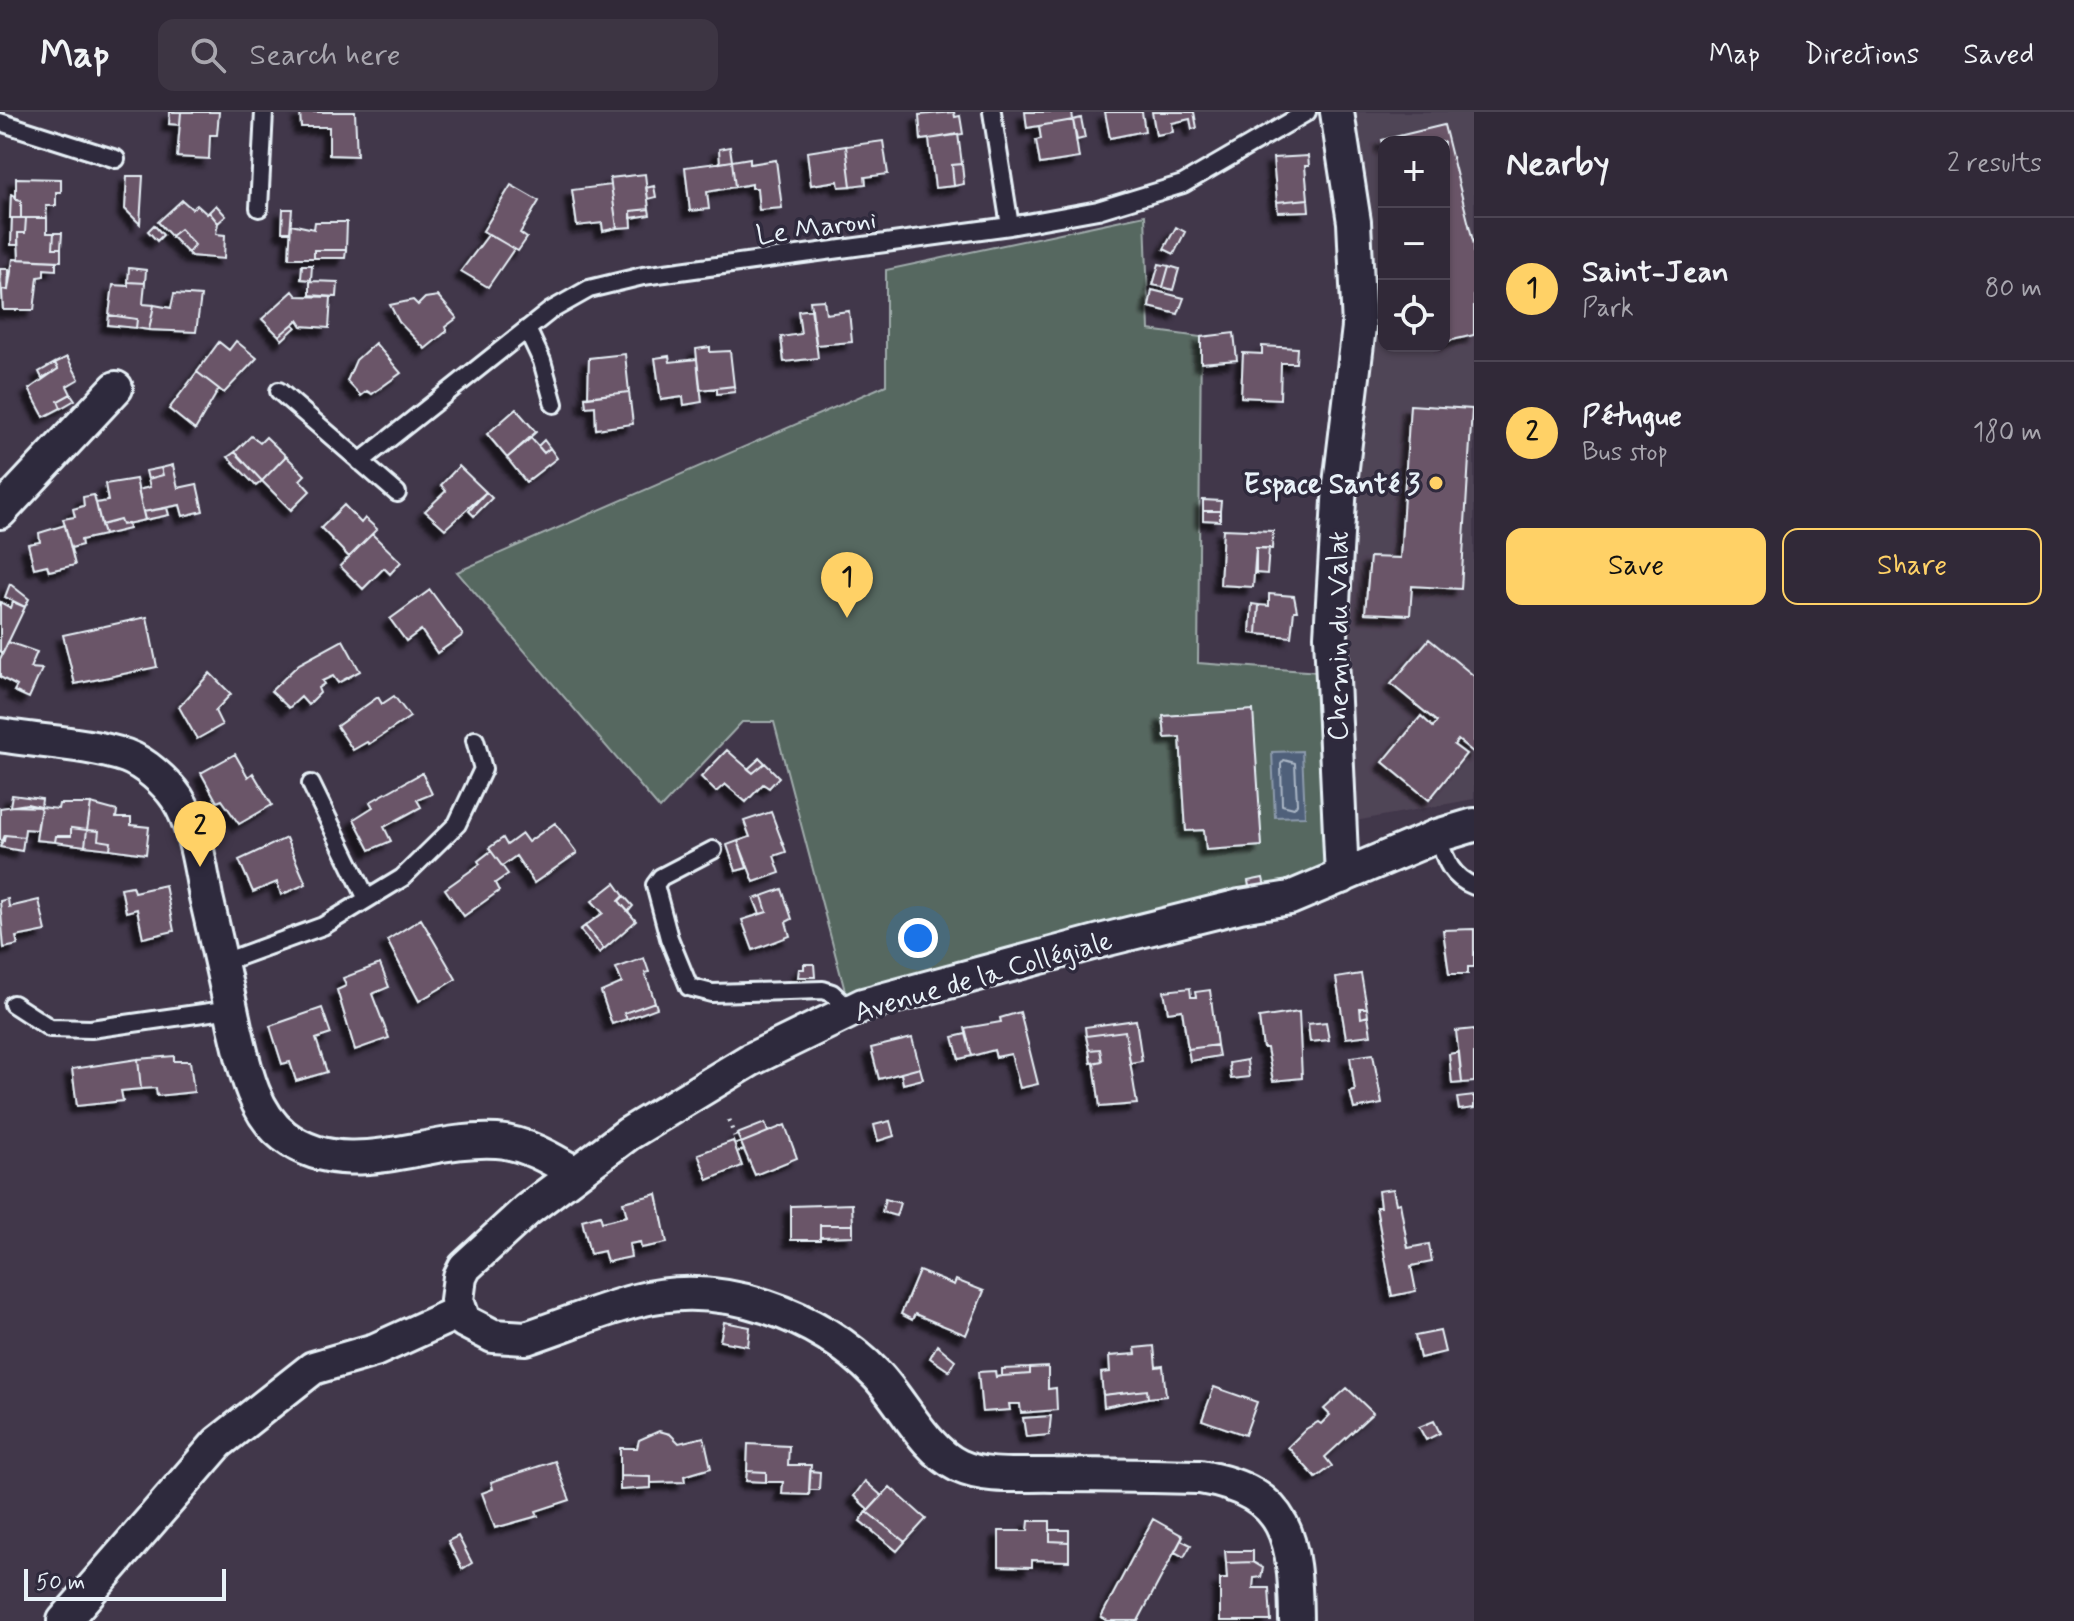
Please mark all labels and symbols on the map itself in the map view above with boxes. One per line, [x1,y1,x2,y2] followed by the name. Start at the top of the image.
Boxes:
[754,202,879,255] street label: Le Maroni
[1243,467,1420,504] place label: Espace Santé 3
[1427,474,1445,492] marker: Espace Santé 3
[1321,531,1358,741] street label: Chemin du Valat
[821,552,873,618] pin: 1
[174,801,226,867] pin: 2
[898,918,938,958] your location
[850,923,1117,1032] street label: Avenue de la Collégiale
[24,1565,226,1601] scale bar

